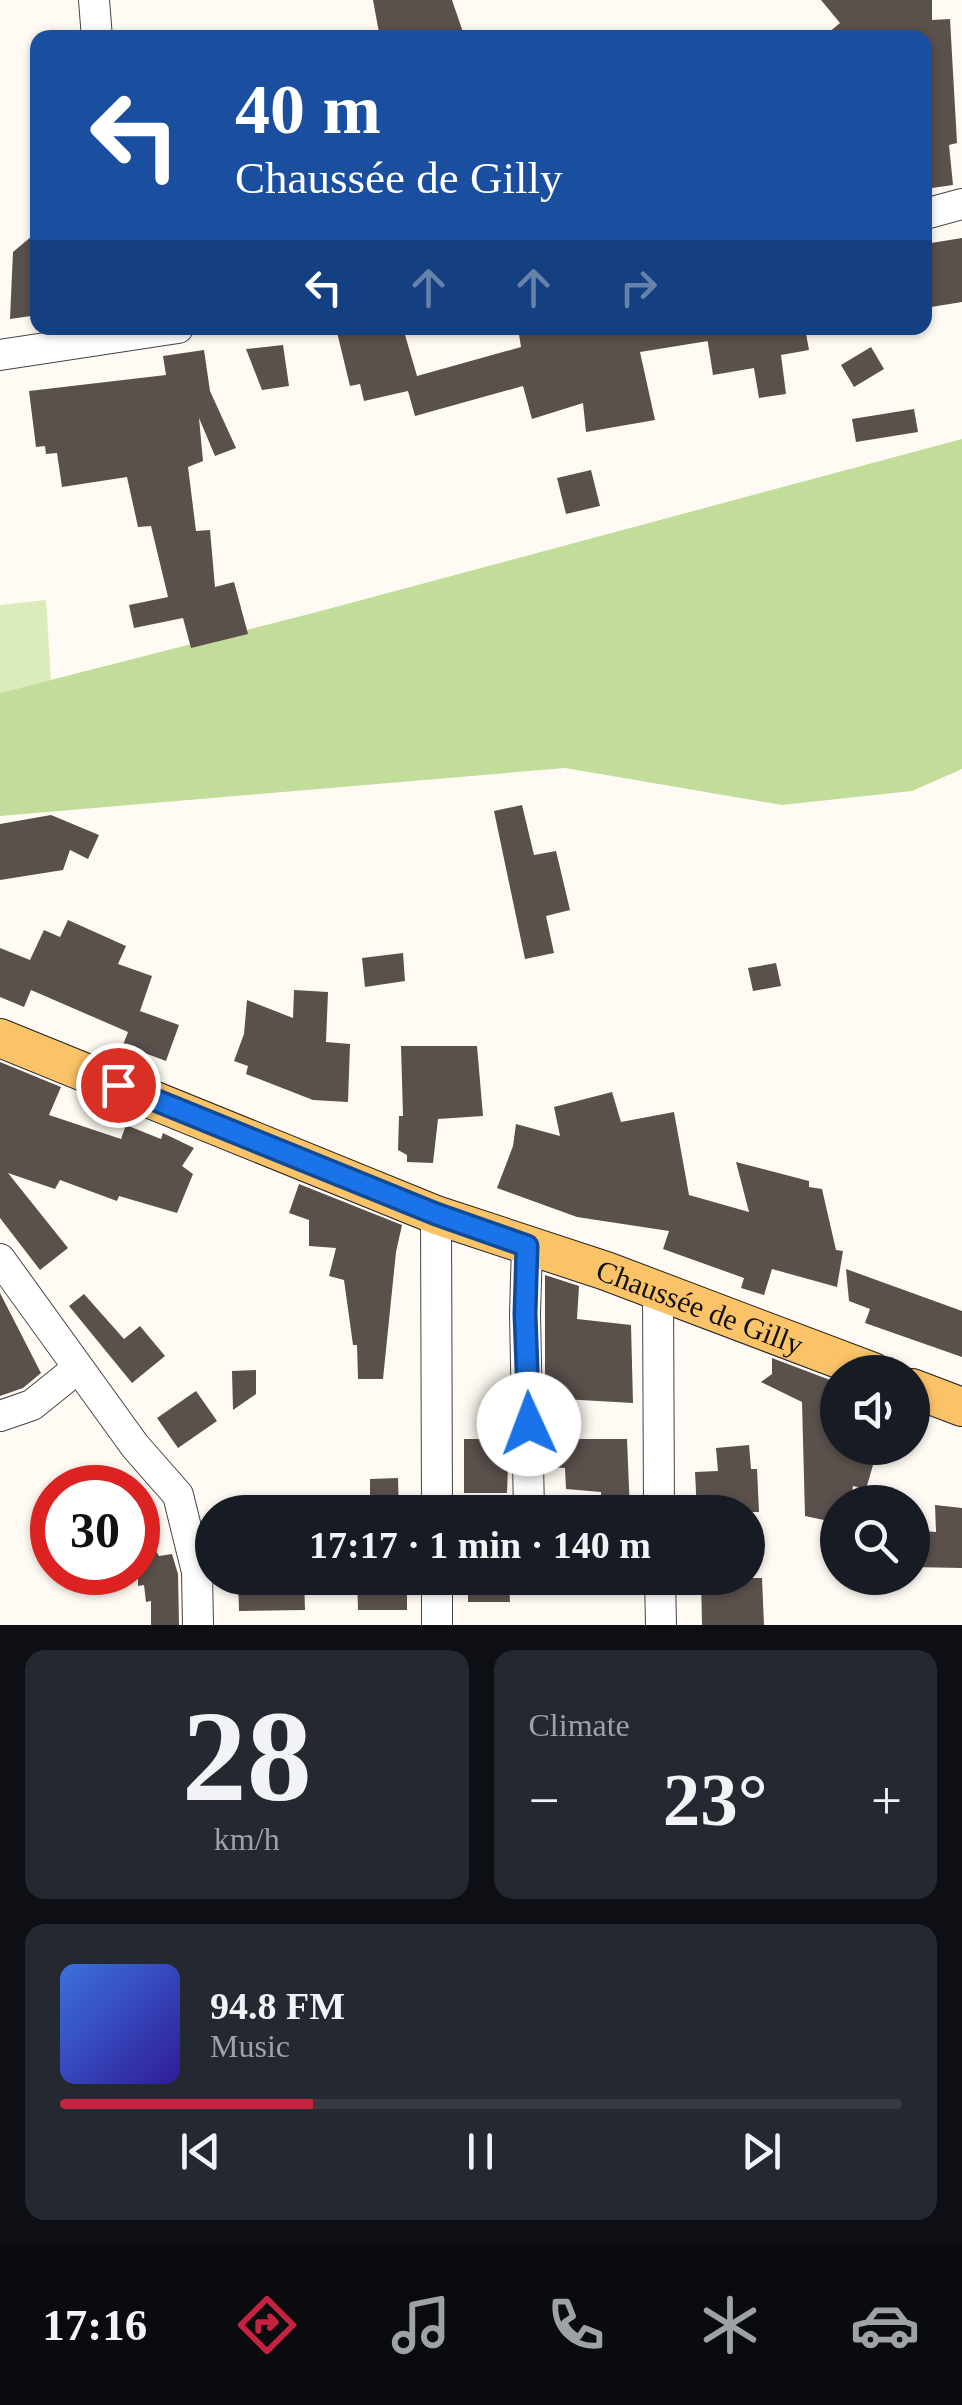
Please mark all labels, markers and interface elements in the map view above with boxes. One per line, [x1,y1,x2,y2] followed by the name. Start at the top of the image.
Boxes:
[70,70,200,200] icon: left
[235,71,381,148] text: 40 m
[235,153,562,203] text: Chaussée de Gilly
[296,260,351,315] icon: left
[401,260,456,315] icon: ahead
[506,260,561,315] icon: ahead
[611,260,666,315] icon: right
[76,1043,161,1128] pin
[91,1058,146,1113] icon: arrive
[592,1252,808,1361] street label: Chaussée de Gilly
[820,1355,930,1595] map controls
[820,1355,930,1465] button: sound
[477,1372,581,1476] position arrow
[30,1465,160,1595] speed limit sign: 30
[820,1485,930,1595] button: search
[309,1524,651,1566] text: 17:17 · 1 min · 140 m
[182,1684,312,1828] text: 28
[529,1707,630,1743] text: Climate
[663,1758,768,1841] text: 23°
[529,1770,560,1831] text: −
[871,1770,902,1831] text: +
[214,1821,280,1857] text: km/h
[210,1985,345,2027] text: 94.8 FM
[210,2028,290,2064] text: Music
[173,2124,228,2179] icon: previous
[453,2124,508,2179] icon: pause
[734,2124,789,2179] icon: next
[232,2290,302,2360] icon: directions
[386,2290,456,2360] icon: music
[541,2290,611,2360] icon: phone
[695,2290,765,2360] icon: climate
[850,2290,920,2360] icon: car
[42,2300,147,2350] text: 17:16

